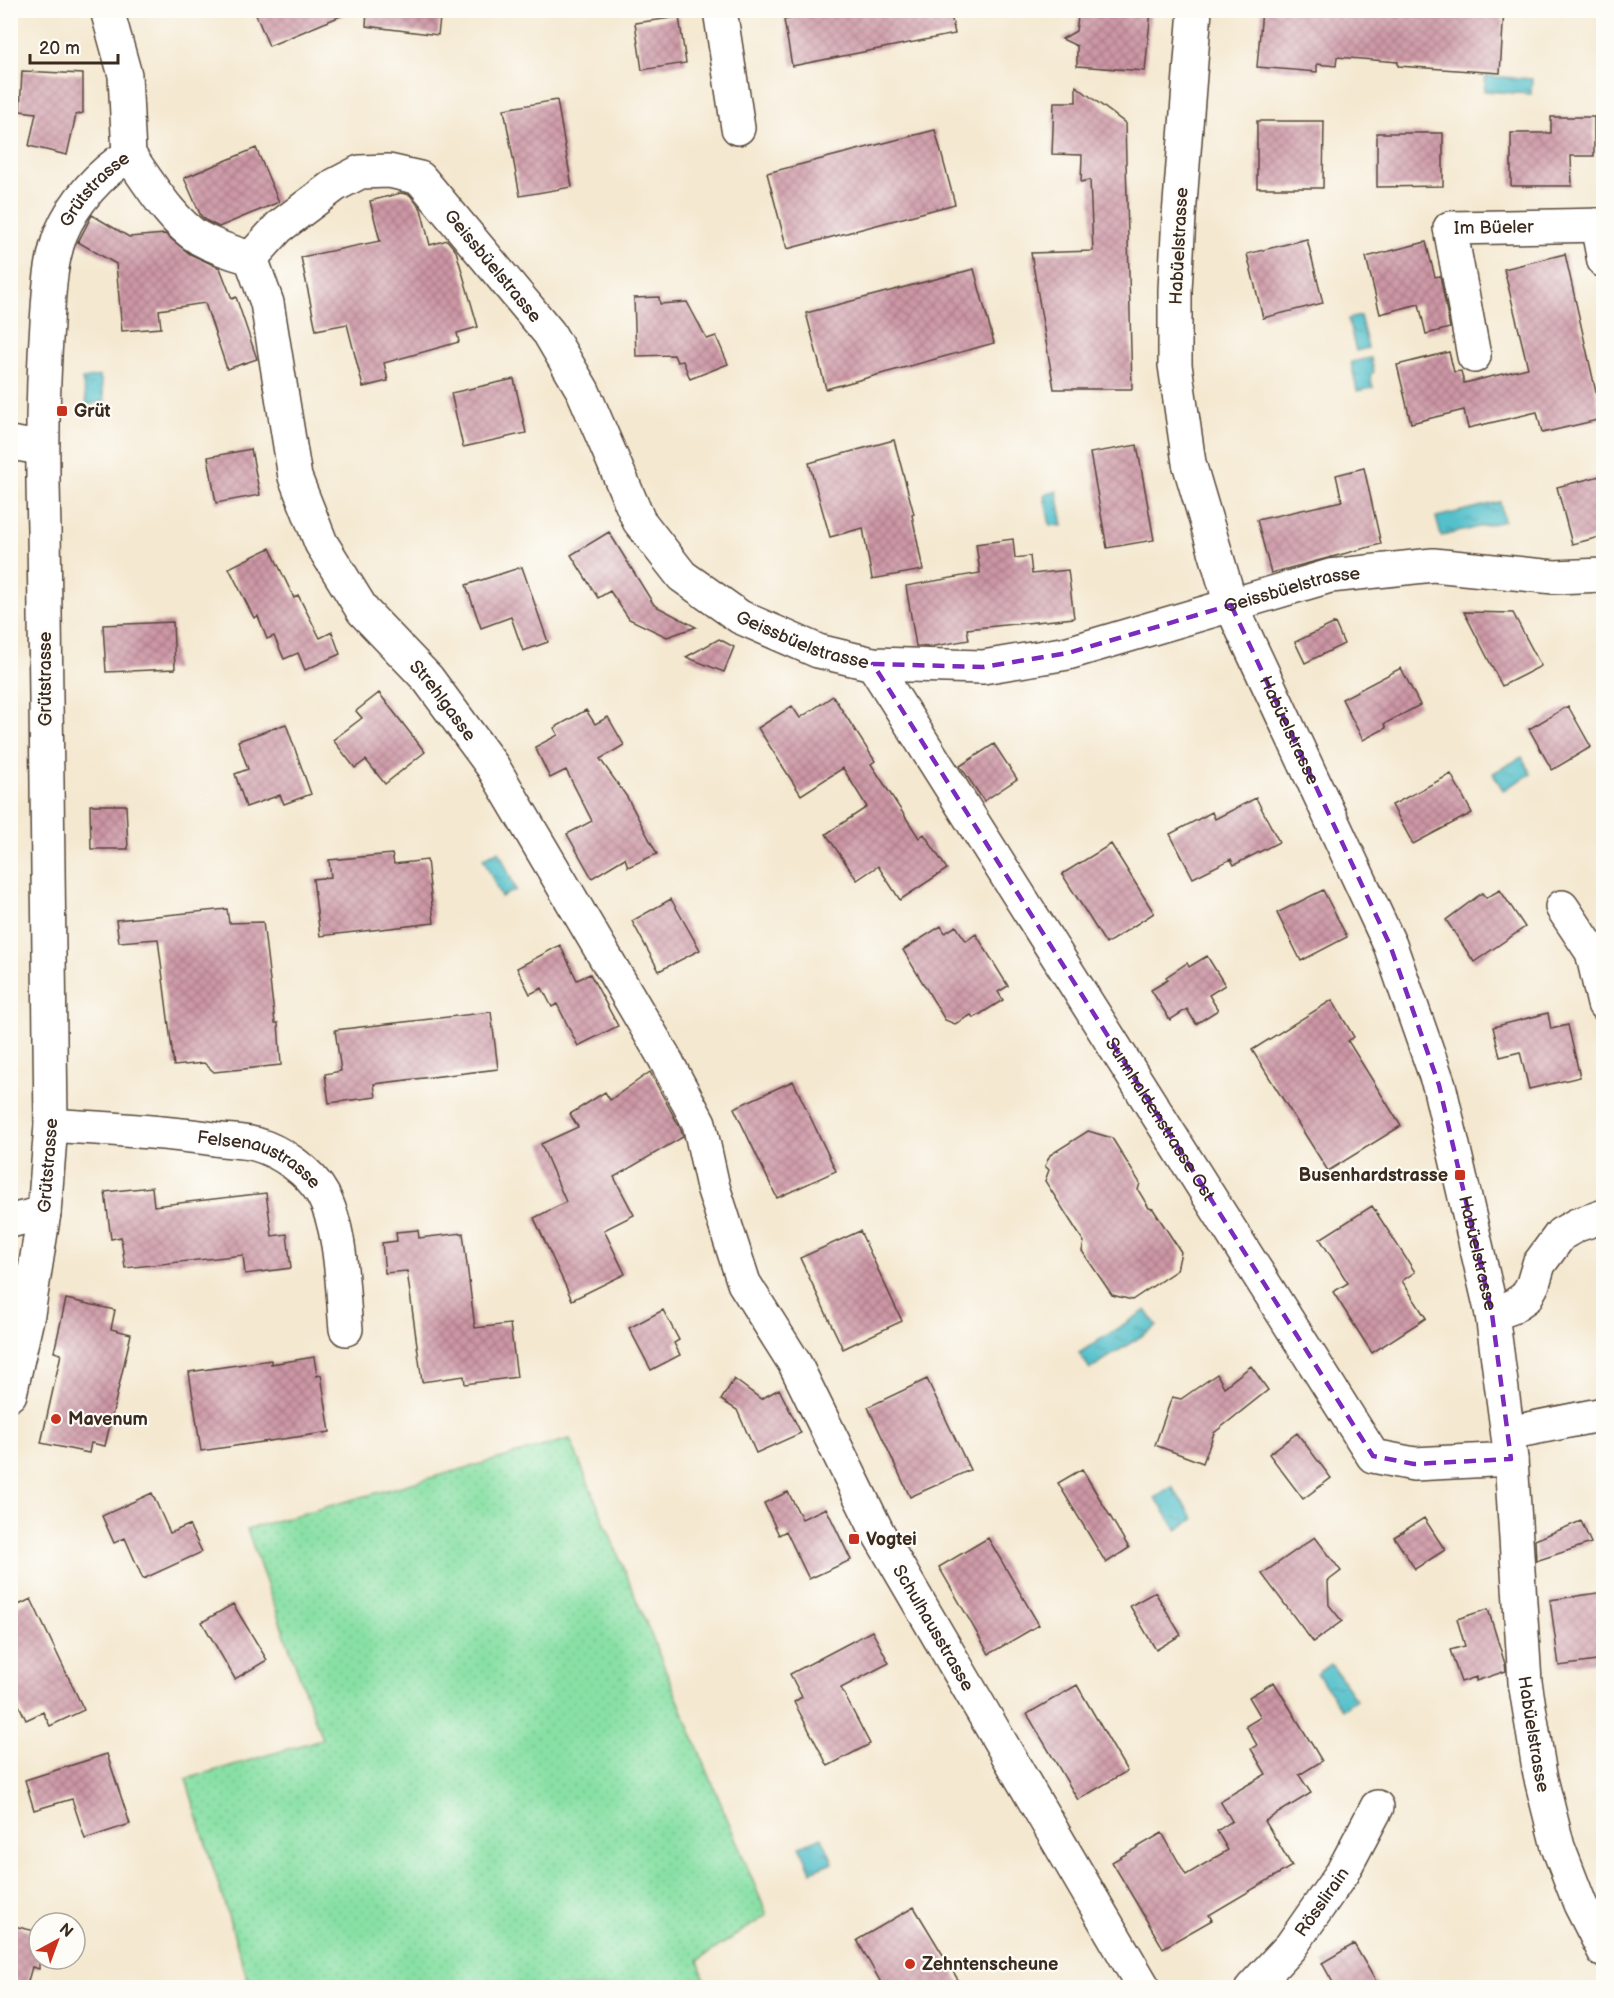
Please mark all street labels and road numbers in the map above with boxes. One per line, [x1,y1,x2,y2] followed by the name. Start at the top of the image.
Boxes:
[55,147,134,230] street label: Grütstrasse
[1165,187,1193,305] street label: Habüelstrasse
[440,205,546,327] street label: Geissbüelstrasse
[1454,216,1534,238] street label: Im Büeler
[1221,562,1362,617] street label: Geissbüelstrasse
[733,606,871,673] street label: Geissbüelstrasse
[35,631,56,726] street label: Grütstrasse
[405,656,481,745] street label: Strehlgasse
[1255,673,1324,788] street label: Habüelstrasse
[1101,1033,1220,1205] street label: Sunnhaldenstrasse Ost
[34,1118,62,1214] street label: Grütstrasse
[196,1126,326,1193] street label: Felsenaustrasse
[1454,1193,1501,1313] street label: Habüelstrasse
[888,1561,979,1695] street label: Schulhausstrasse
[1514,1674,1554,1795] street label: Habüelstrasse
[1290,1863,1353,1941] street label: Rösslirain

